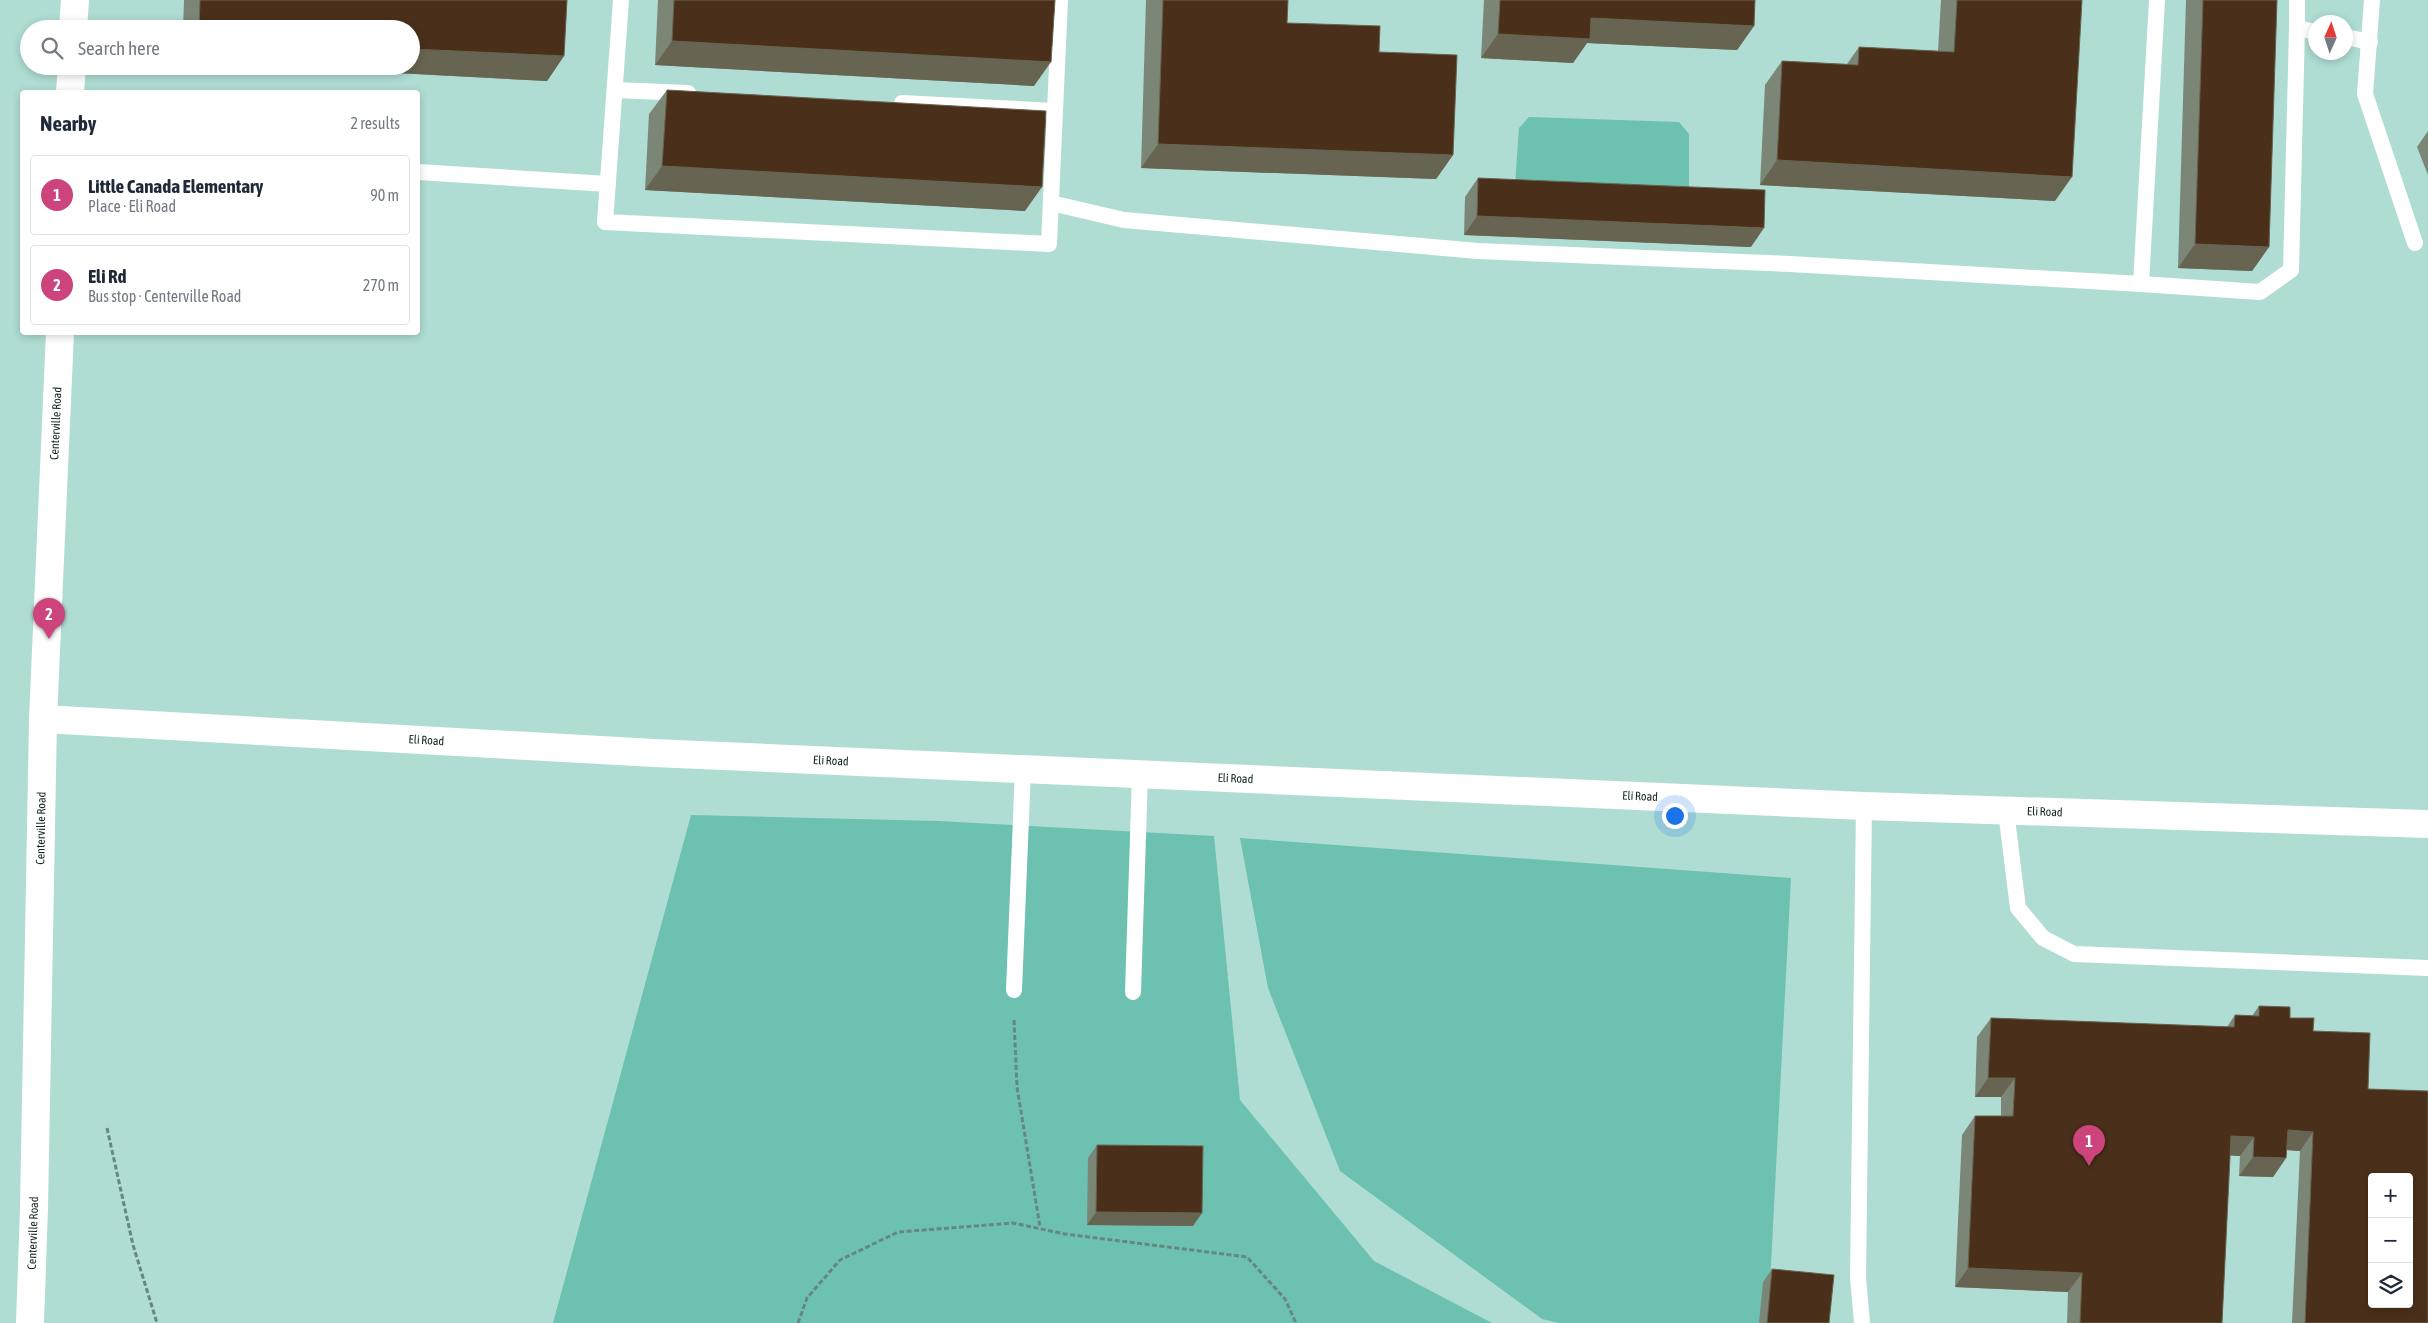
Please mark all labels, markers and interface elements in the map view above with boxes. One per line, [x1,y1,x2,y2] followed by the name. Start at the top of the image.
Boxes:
[2308,15,2353,60] north arrow
[20,20,420,75] search box
[38,34,66,62] icon: search
[78,37,160,59] text: Search here
[40,111,96,135] text: Nearby
[350,114,400,132] text: 2 results
[88,175,263,197] text: Little Canada Elementary
[53,186,61,204] text: 1
[370,186,399,204] text: 90 m
[88,197,176,215] text: Place · Eli Road
[88,265,127,287] text: Eli Rd
[53,276,61,294] text: 2
[363,276,399,294] text: 270 m
[88,287,241,305] text: Bus stop · Centerville Road
[47,387,65,460] street label: Centerville Road
[33,598,65,639] pin: 2
[408,732,445,748] street label: Eli Road
[813,753,849,769] street label: Eli Road
[1217,771,1254,786] street label: Eli Road
[1622,788,1658,804] street label: Eli Road
[33,791,49,865] street label: Centerville Road
[1662,803,1688,829] your location
[2027,804,2063,819] street label: Eli Road
[2073,1125,2105,1166] pin: 1
[2368,1173,2413,1308] map controls
[2368,1173,2413,1218] button: +
[25,1196,41,1270] street label: Centerville Road
[2368,1218,2413,1263] button: −
[2368,1263,2413,1308] button: layers

